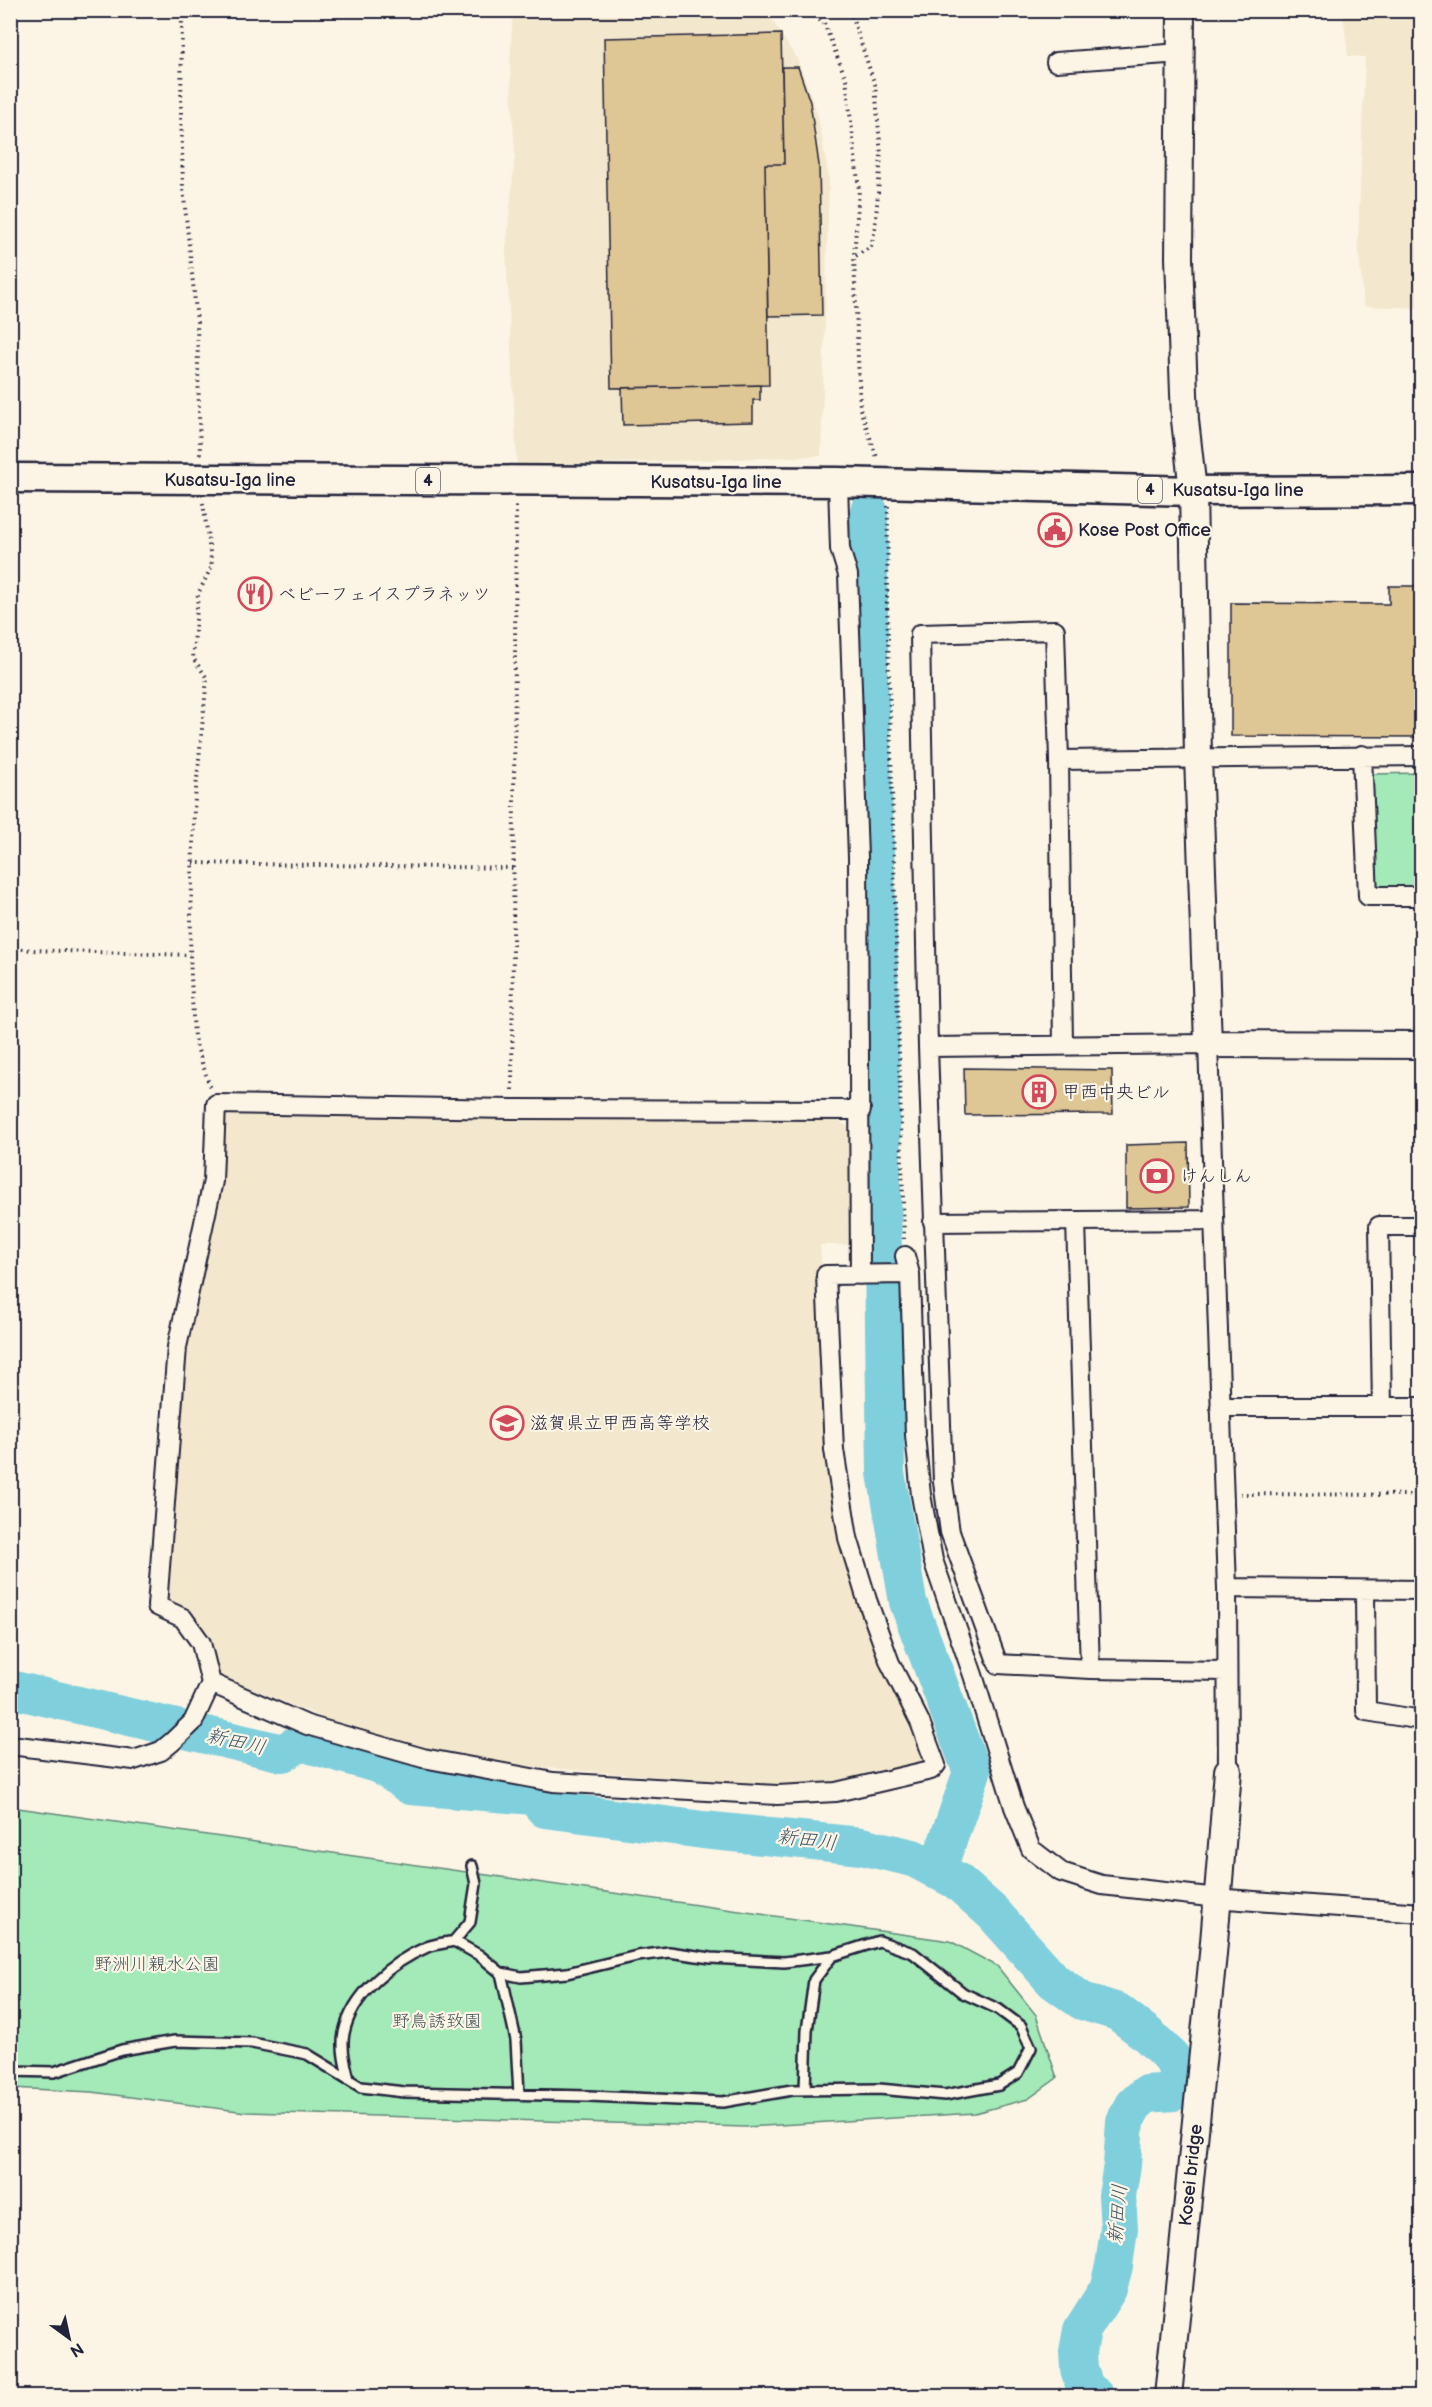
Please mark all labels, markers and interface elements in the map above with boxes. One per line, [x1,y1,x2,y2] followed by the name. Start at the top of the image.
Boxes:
[416,468,440,494] road number: 4
[164,470,296,491] street label: Kusatsu-Iga line
[650,472,782,493] street label: Kusatsu-Iga line
[1138,477,1162,503] road number: 4
[1172,480,1304,501] street label: Kusatsu-Iga line
[1037,512,1073,548] public building icon: Kose Post Office
[1078,520,1211,541] place label: Kose Post Office
[237,576,273,612] restaurant icon: ベビーフェイスプラネッツ
[278,584,491,605] place label: ベビーフェイスプラネッツ
[1021,1074,1057,1110] building icon: 甲西中央ビル
[1062,1082,1170,1103] place label: 甲西中央ビル
[1139,1158,1175,1194] bank icon: けんしん
[1180,1166,1252,1187] place label: けんしん
[489,1405,525,1441] school or university icon: 滋賀県立甲西高等学校
[530,1413,710,1434] place label: 滋賀県立甲西高等学校
[204,1724,268,1760] water label: 新田川
[776,1824,838,1856] water label: 新田川
[94,1954,220,1975] park label: 野洲川親水公園
[392,2011,482,2032] park label: 野鳥誘致園
[1175,2123,1207,2227] street label: Kosei bridge
[1103,2183,1133,2245] water label: 新田川
[39,2308,99,2368] north arrow
[66,2338,87,2361] text: N

